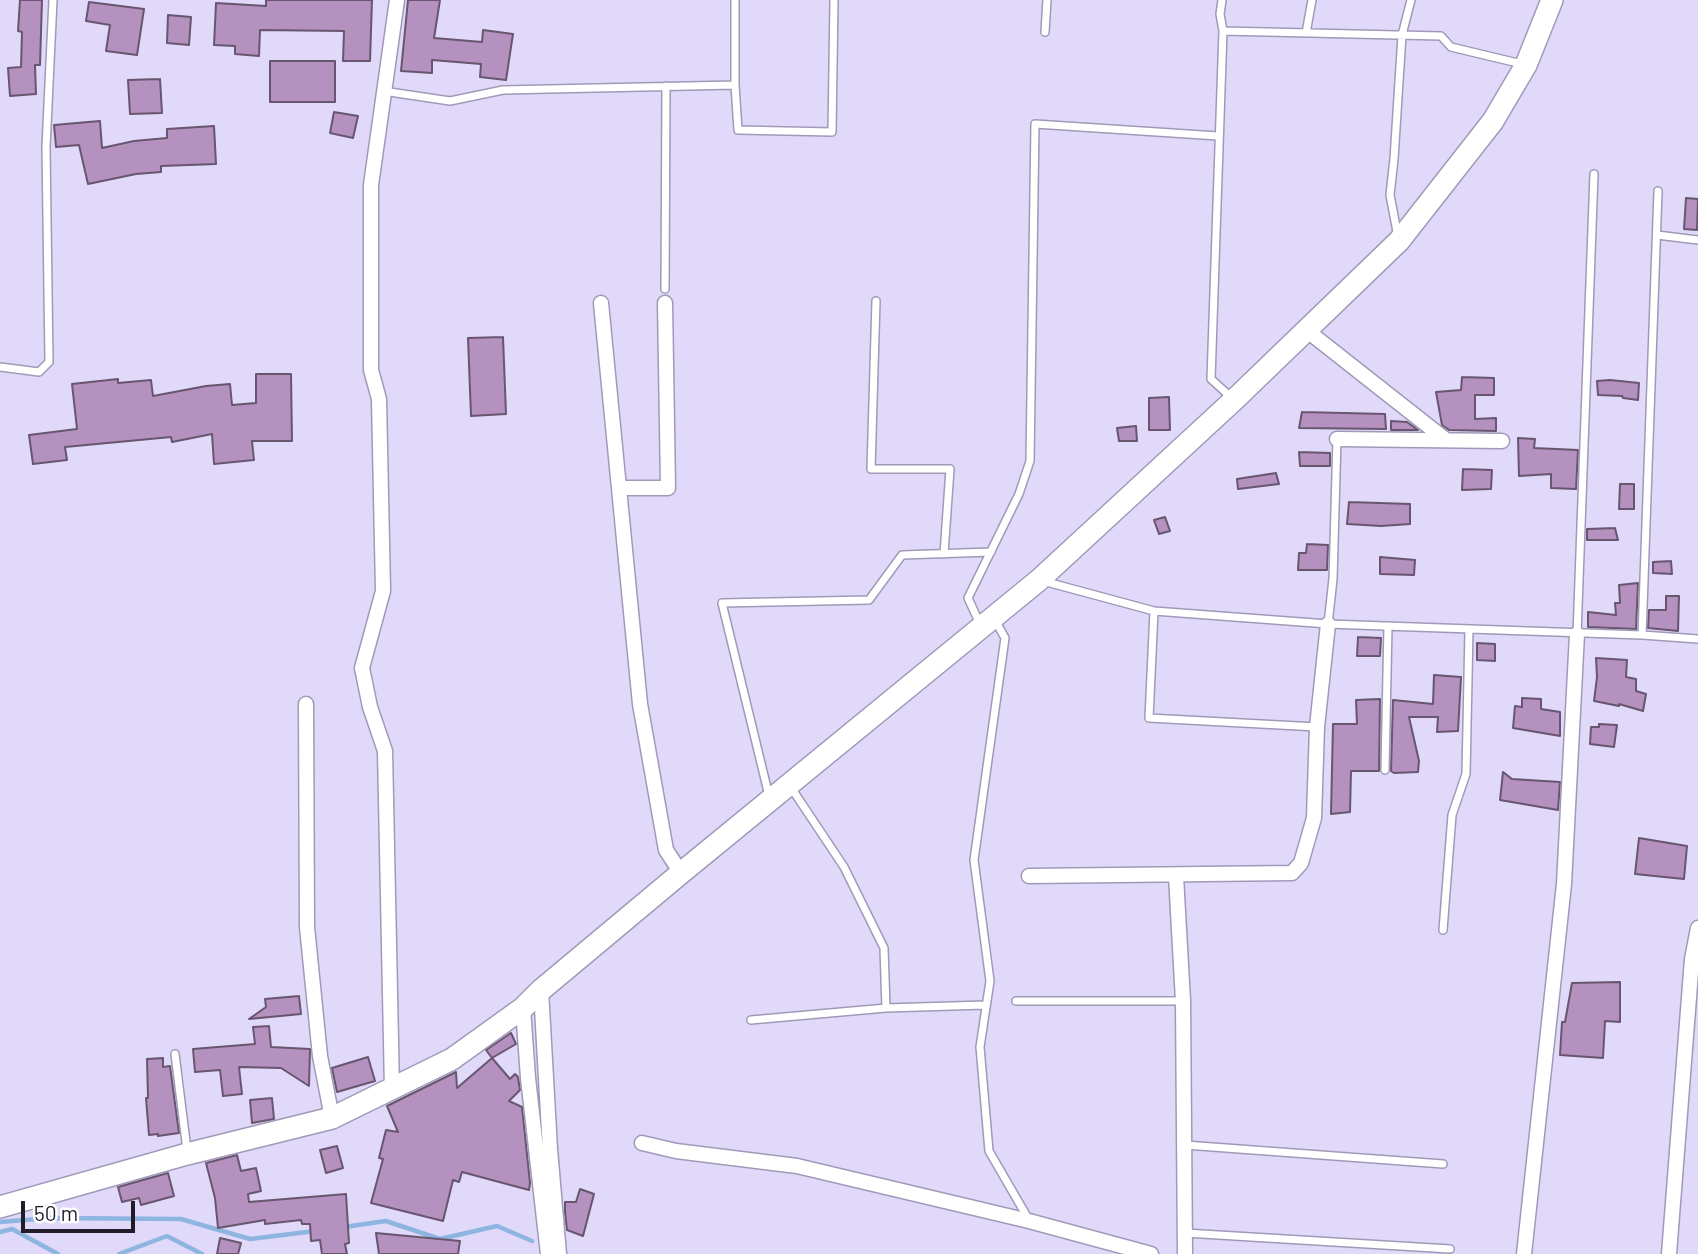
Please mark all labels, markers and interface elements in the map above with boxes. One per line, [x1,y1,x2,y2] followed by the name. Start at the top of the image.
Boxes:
[24,1188,138,1232] scale bar
[34,1200,78,1225] text: 50 m

